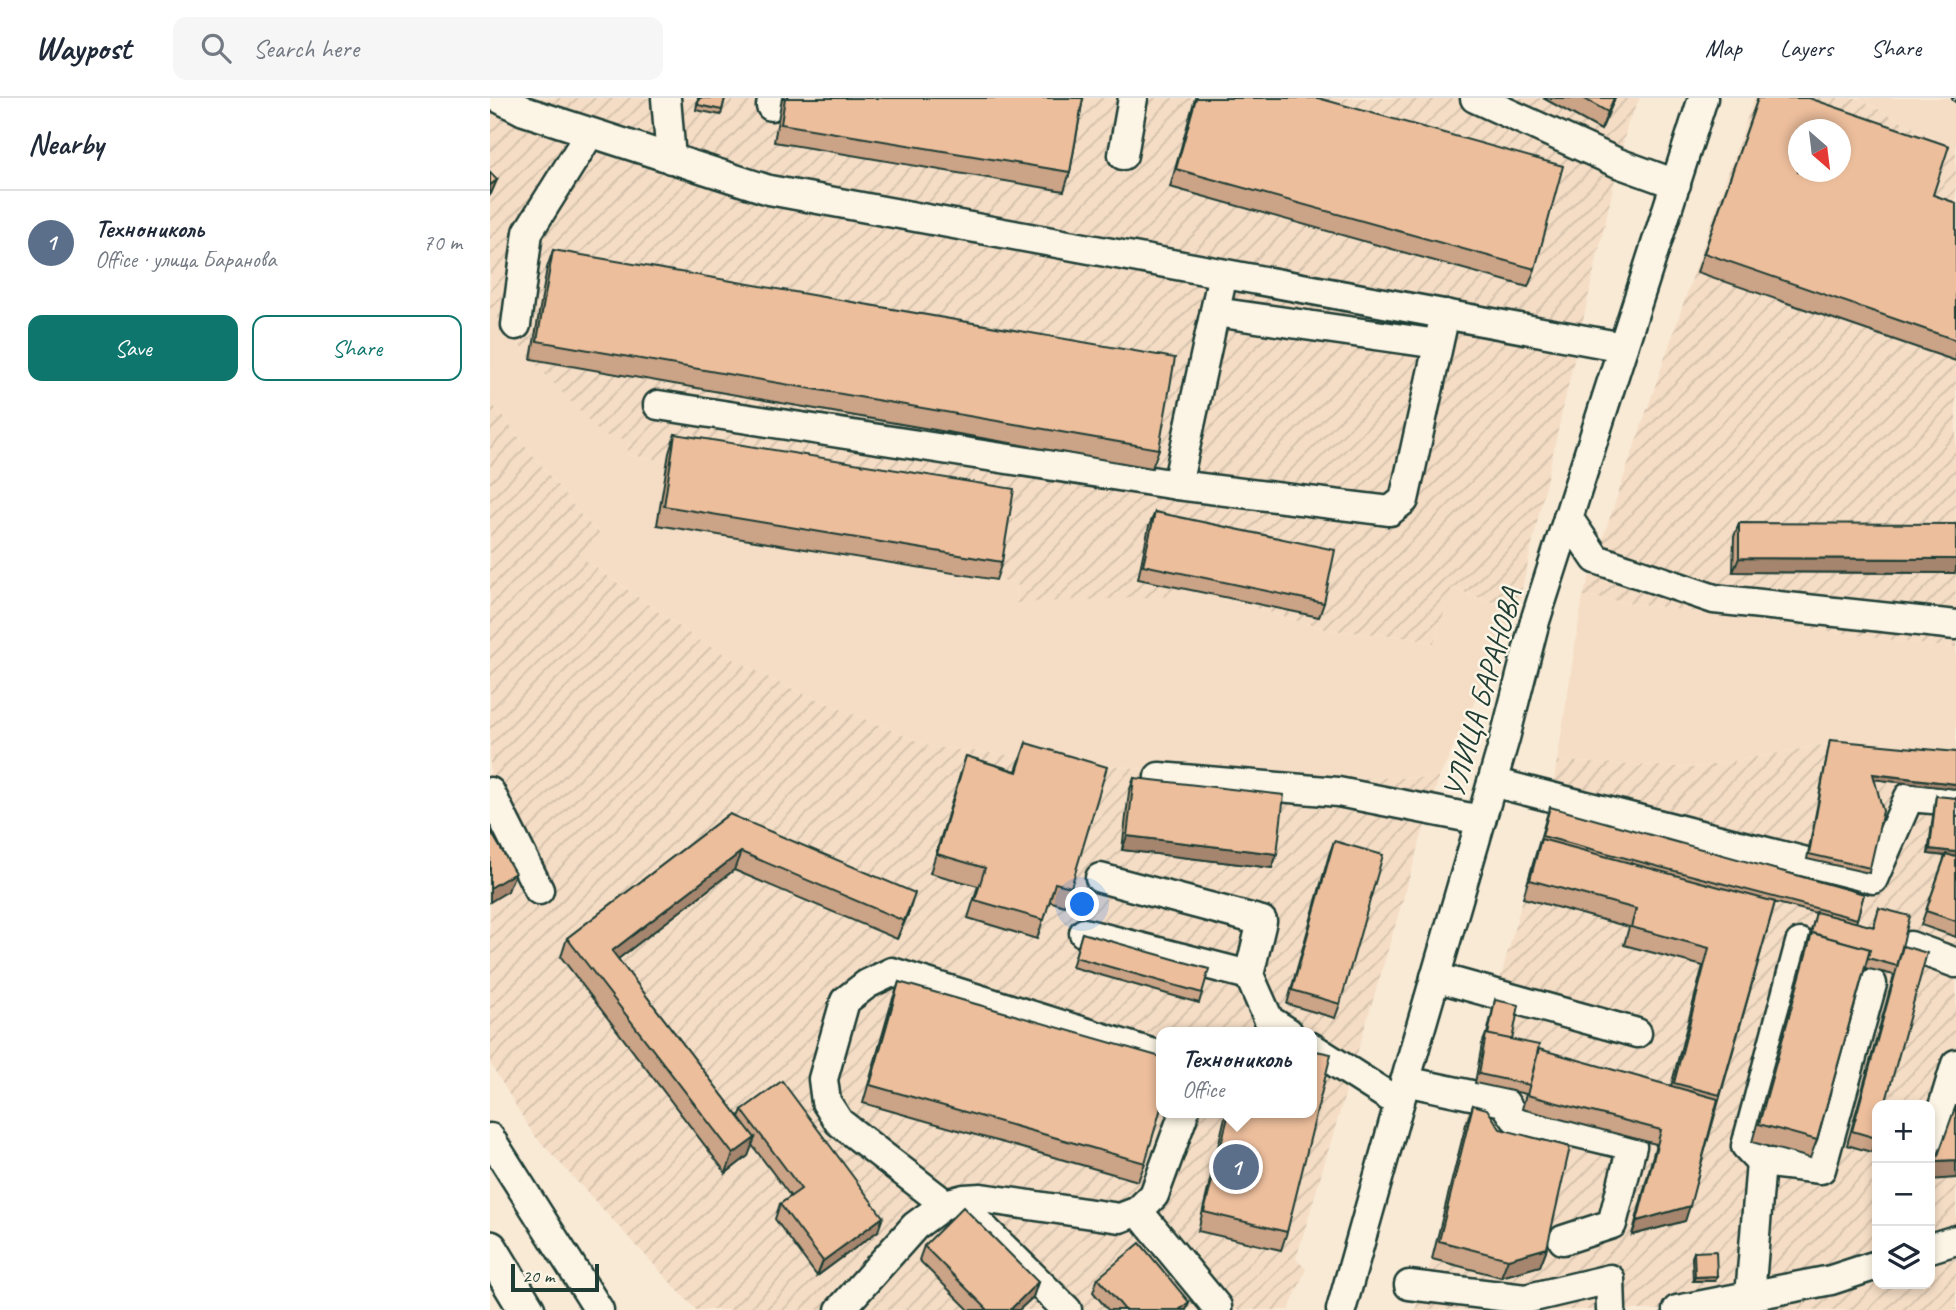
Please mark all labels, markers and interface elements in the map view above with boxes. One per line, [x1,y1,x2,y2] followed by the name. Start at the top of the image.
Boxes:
[173,17,663,80] search box
[35,27,131,69] text: Waypost
[197,29,235,67] icon: search
[253,32,359,65] text: Search here
[1705,33,1742,63] text: Map
[1780,33,1833,63] text: Layers
[1871,33,1921,63] text: Share
[1788,119,1851,182] north arrow
[28,125,104,163] text: Nearby
[95,212,204,245] text: Технониколь
[46,228,56,257] text: 1
[423,228,462,257] text: 70 m
[95,245,276,274] text: Office · улица Баранова
[28,315,238,381] button: Save
[252,315,462,381] button: Share
[1434,582,1531,802] street label: УЛИЦА БАРАНОВА
[1065,887,1099,921] your location
[1156,1027,1317,1118] popup
[1182,1042,1291,1075] text: Технониколь
[1182,1075,1224,1104] text: Office
[1872,1100,1935,1289] map controls
[1872,1100,1935,1163] button: +
[1213,1141,1259,1193] pin: 1
[1872,1163,1935,1226] button: −
[1872,1226,1935,1289] button: layers
[511,1261,598,1293] scale bar
[522,1264,554,1288] text: 20 m

